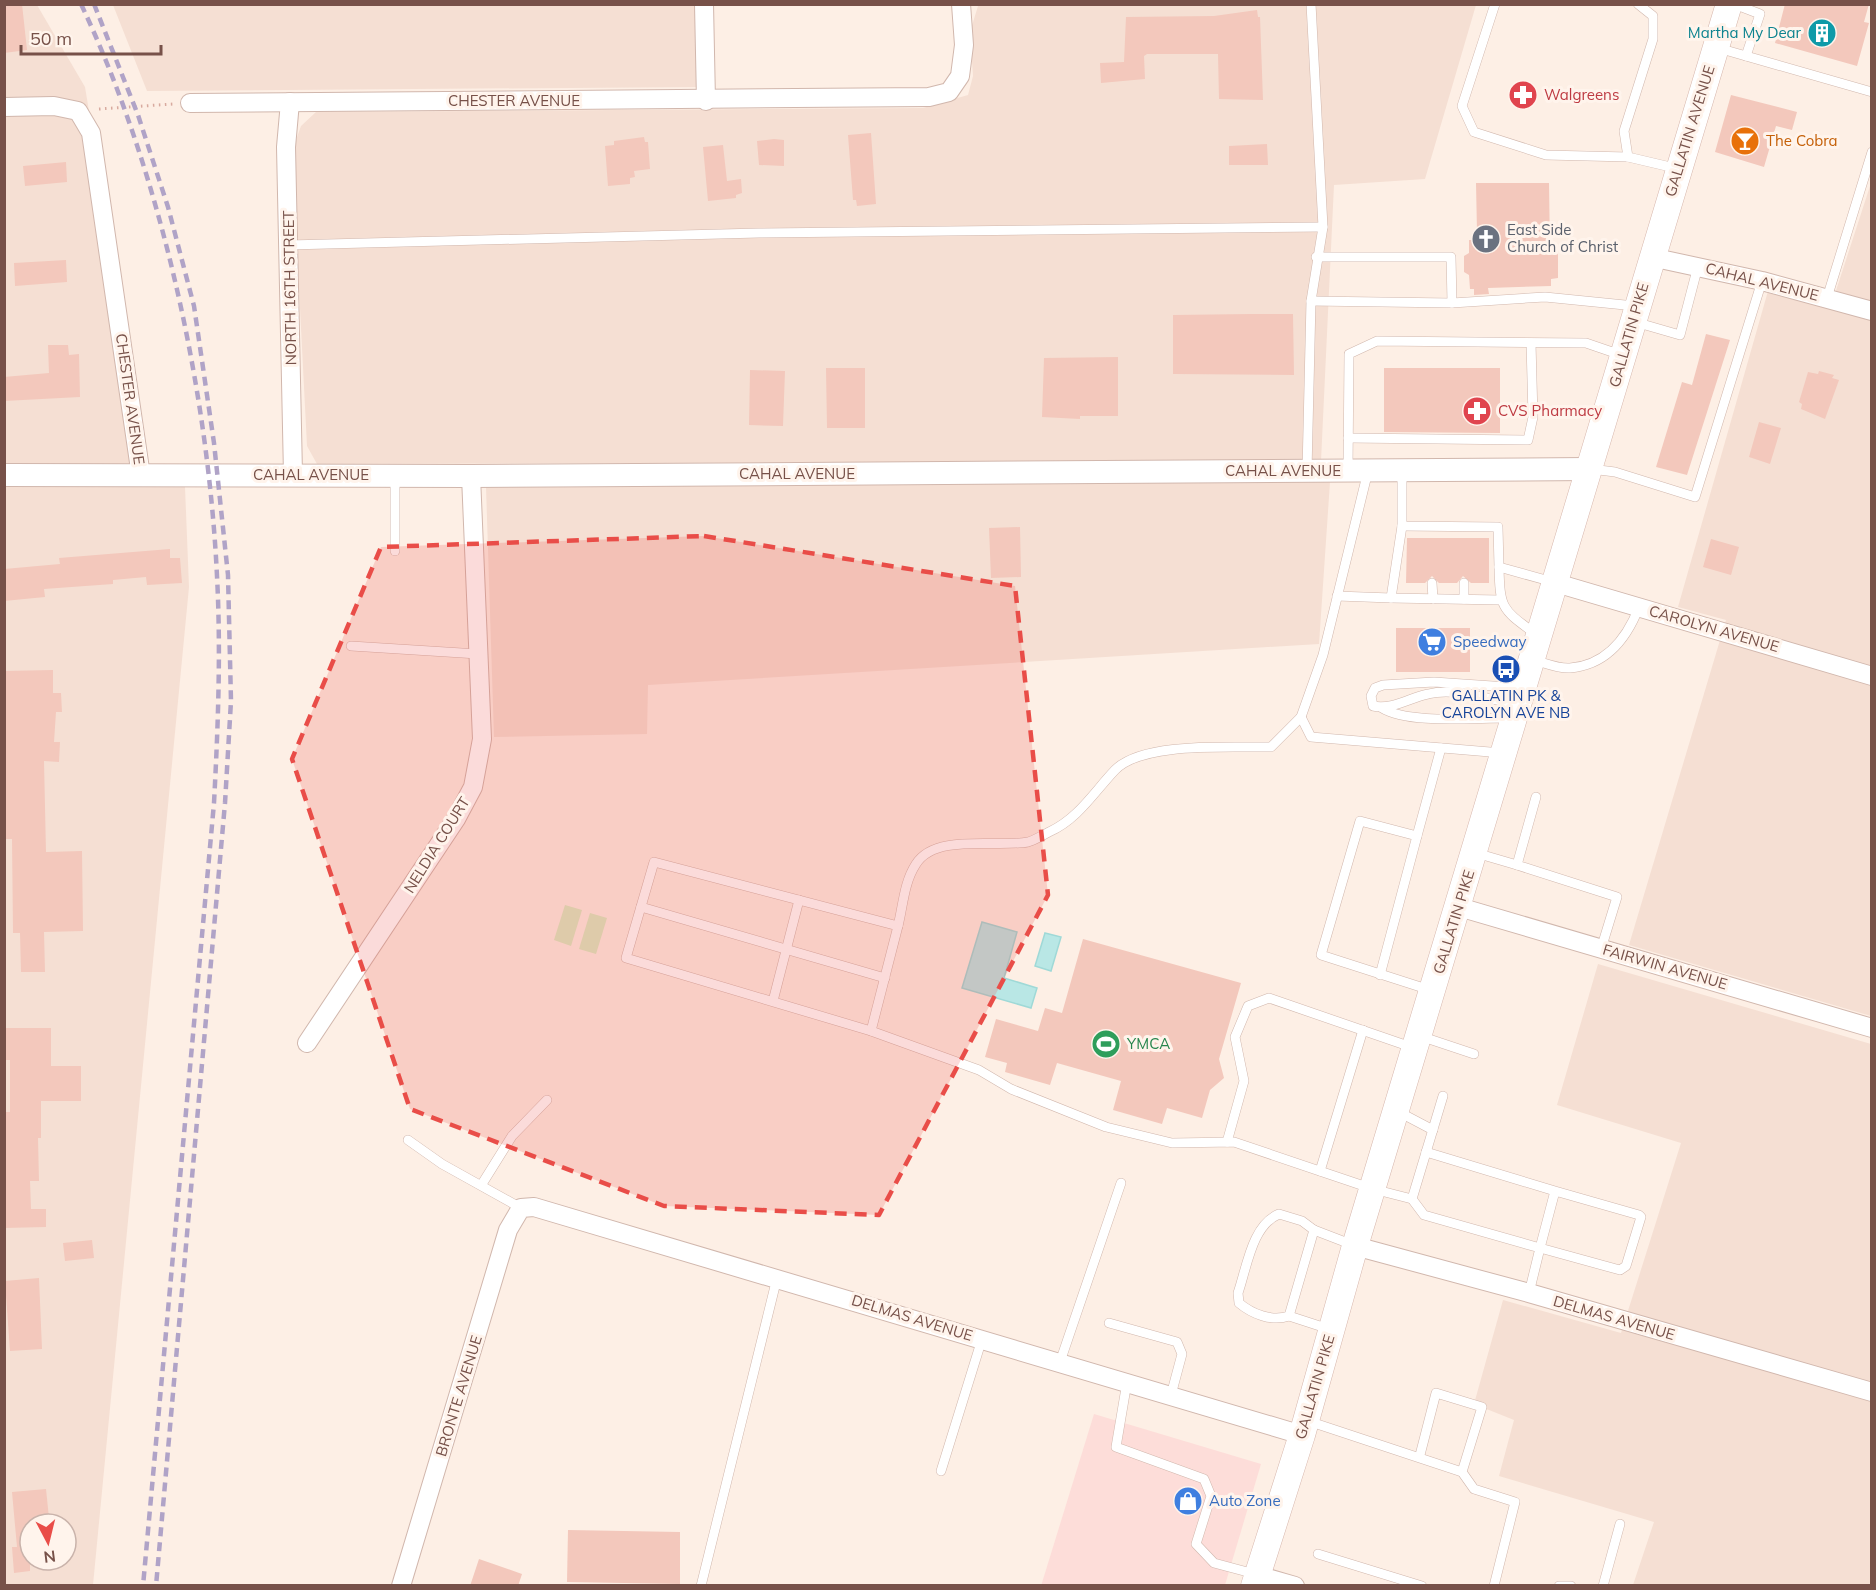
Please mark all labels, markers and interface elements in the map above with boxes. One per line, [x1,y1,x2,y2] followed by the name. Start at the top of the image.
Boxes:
[1806,17,1838,49] building icon: Martha My Dear
[21,18,160,56] scale bar
[1688,23,1802,42] place label: Martha My Dear
[30,27,72,50] text: 50 m
[1660,63,1719,199] street label: GALLATIN AVENUE
[1507,79,1539,111] pharmacy icon: Walgreens
[1544,85,1619,104] place label: Walgreens
[448,91,580,110] street label: CHESTER AVENUE
[1729,125,1761,157] bar icon: The Cobra
[1766,131,1838,150] place label: The Cobra
[279,210,300,366] street label: NORTH 16TH STREET
[1507,220,1618,256] place label: East Side Church of Christ
[1470,223,1502,255] church icon: East Side Church of Christ
[1703,258,1821,305] street label: CAHAL AVENUE
[1605,280,1653,389] street label: GALLATIN PIKE
[112,332,149,466] street label: CHESTER AVENUE
[1461,395,1493,427] pharmacy icon: CVS Pharmacy
[1498,401,1602,420] place label: CVS Pharmacy
[1225,461,1341,480] street label: CAHAL AVENUE
[739,464,855,483] street label: CAHAL AVENUE
[253,465,369,484] street label: CAHAL AVENUE
[1647,601,1781,656] street label: CAROLYN AVENUE
[1416,626,1448,658] supermarket icon: Speedway
[1453,632,1526,651] place label: Speedway
[1490,653,1522,685] bus stop icon: GALLATIN PK & CAROLYN AVE NB
[1442,686,1570,722] place label: GALLATIN PK & CAROLYN AVE NB
[399,793,474,896] street label: NELDIA COURT
[1429,867,1478,976] street label: GALLATIN PIKE
[1601,940,1730,993] street label: FAIRWIN AVENUE
[1090,1028,1122,1060] sports icon: YMCA
[1126,1034,1170,1053] place label: YMCA
[849,1290,975,1345] street label: DELMAS AVENUE
[1551,1291,1677,1344] street label: DELMAS AVENUE
[1291,1332,1339,1441] street label: GALLATIN PIKE
[431,1333,486,1459] street label: BRONTE AVENUE
[1172,1485,1204,1517] shop icon: Auto Zone
[1209,1491,1281,1510] place label: Auto Zone
[18,1512,78,1572] north arrow
[43,1546,57,1568] text: N

